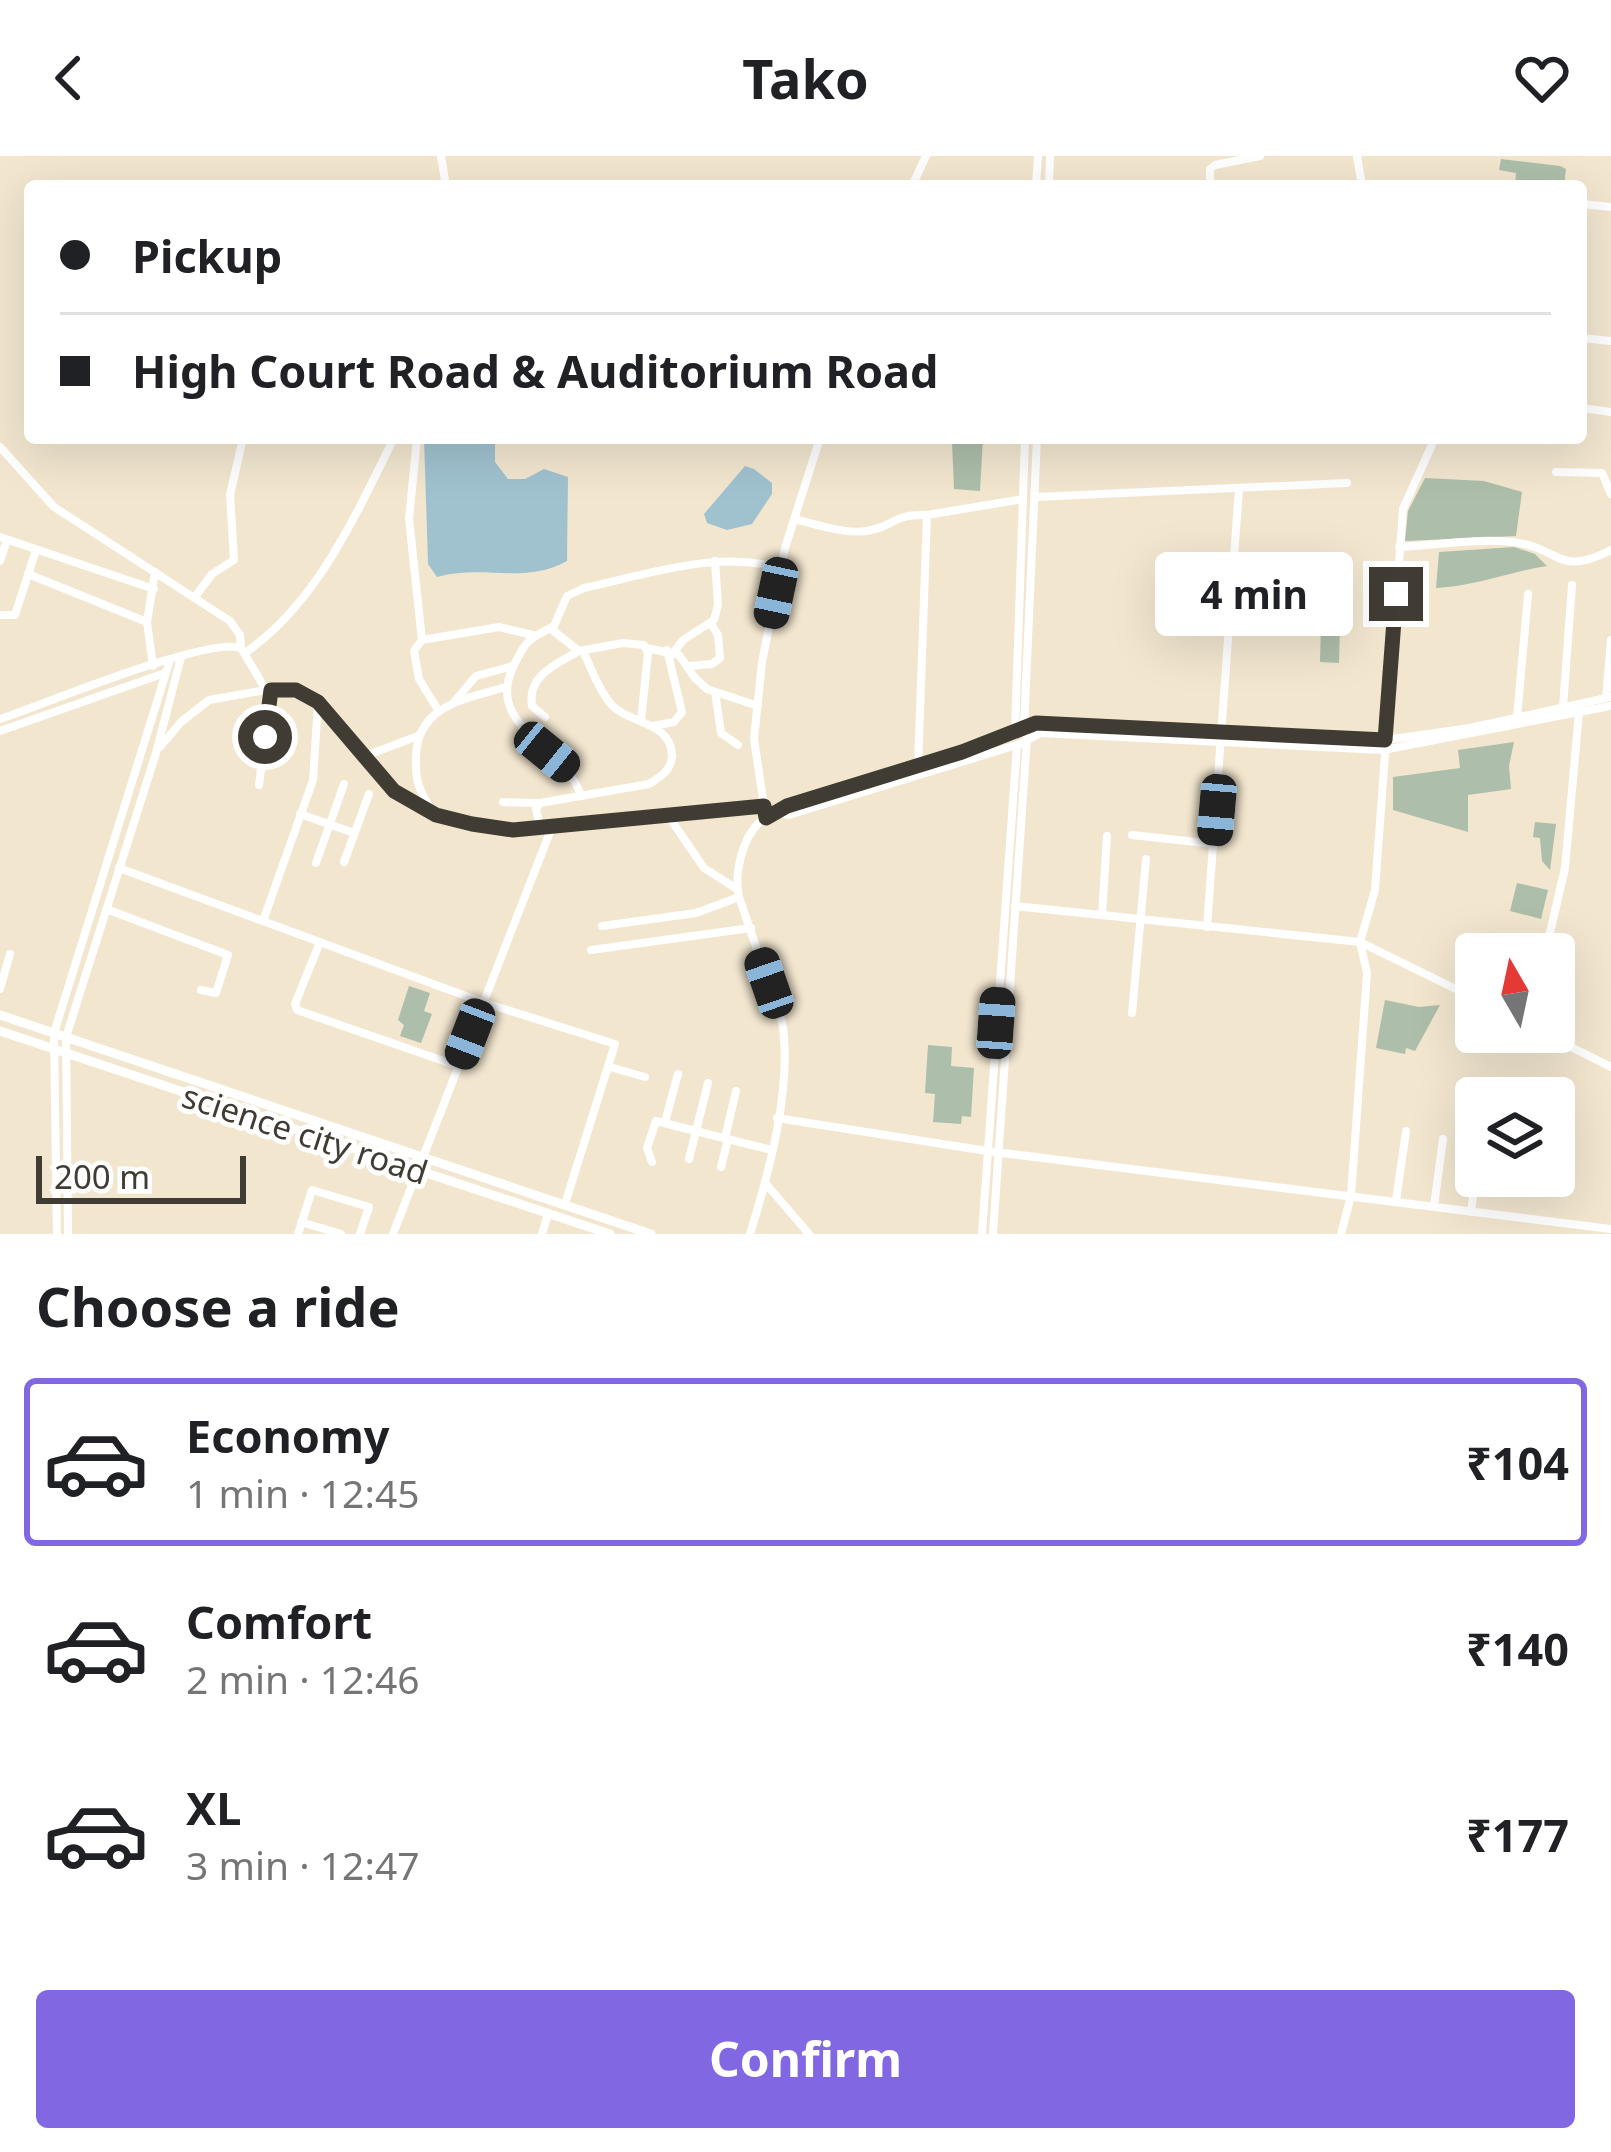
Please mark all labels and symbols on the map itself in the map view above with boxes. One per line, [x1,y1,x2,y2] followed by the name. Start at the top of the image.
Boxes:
[1156,552,1354,636] callout: 4 min
[751,554,801,632] car
[1369,567,1423,621] route end
[238,710,292,764] route start
[508,715,586,789] car
[1196,773,1238,847] car
[1455,933,1575,1053] north arrow
[740,943,798,1023] car
[976,986,1016,1060] car
[440,994,500,1074] car
[177,1073,434,1194] street label: science city road
[36,1150,246,1203] scale bar

